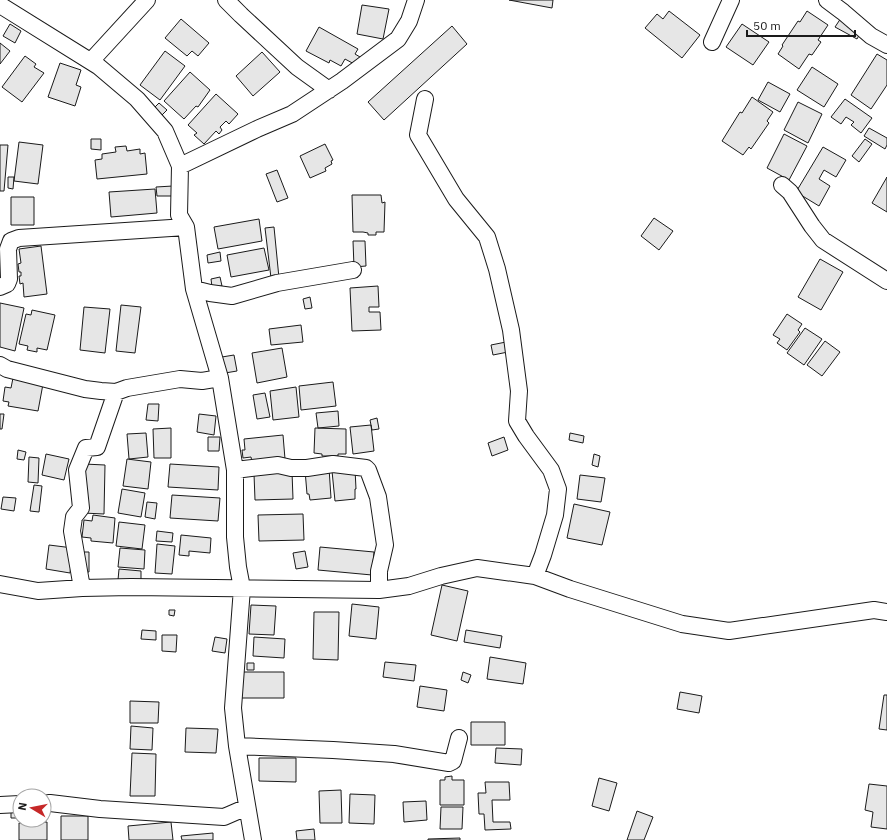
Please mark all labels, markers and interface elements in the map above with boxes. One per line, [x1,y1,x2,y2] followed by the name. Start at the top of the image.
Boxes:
[747,12,855,38] scale bar
[753,18,781,33] text: 50 m
[12,788,52,828] north arrow
[15,801,30,811] text: N

